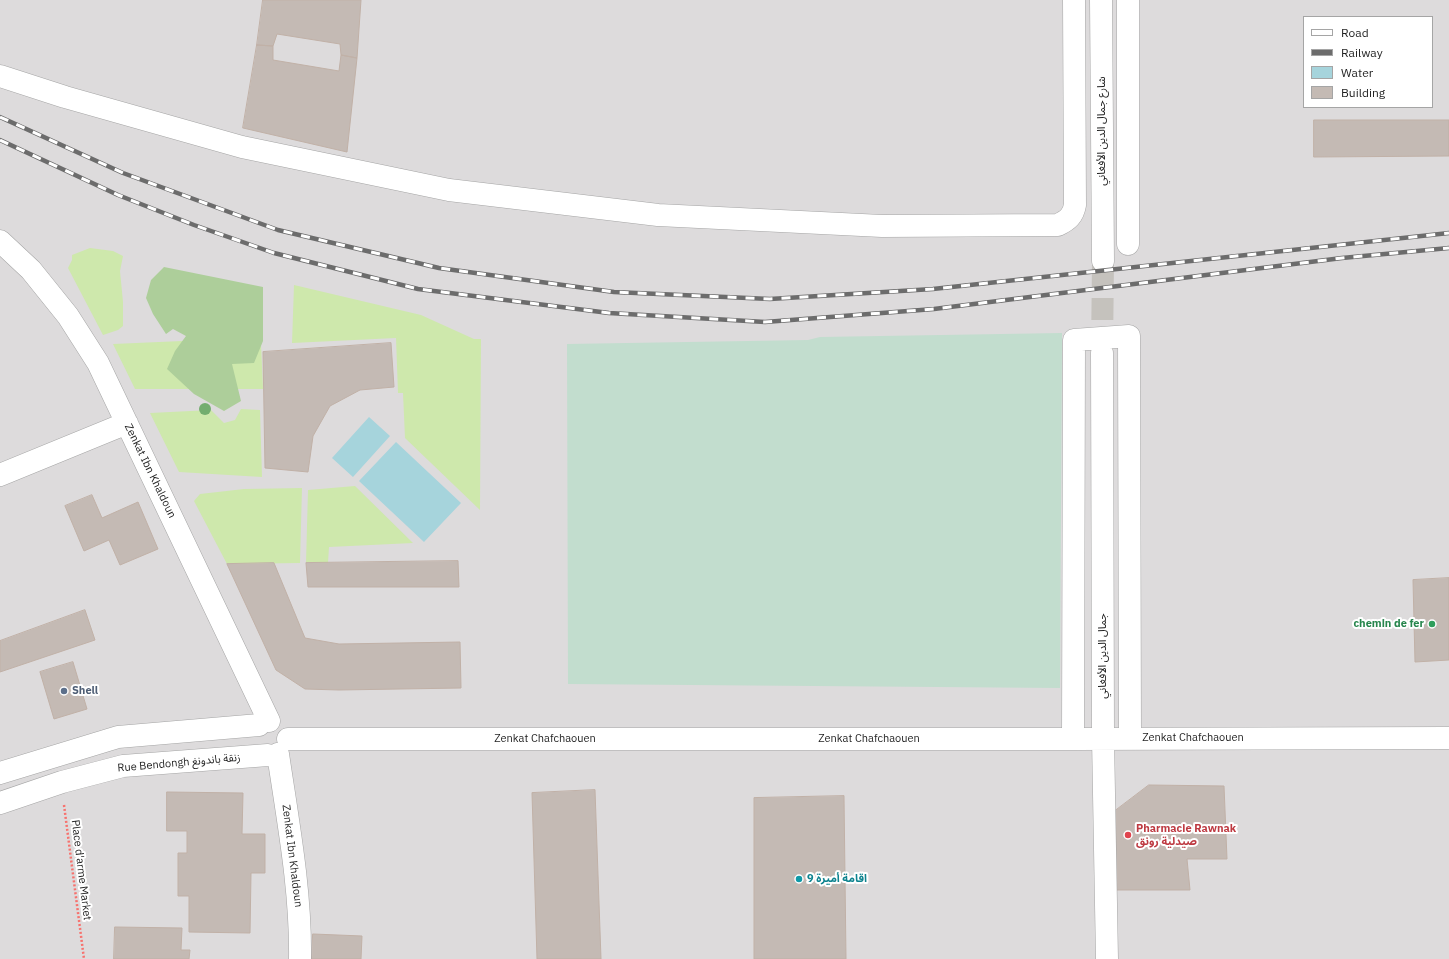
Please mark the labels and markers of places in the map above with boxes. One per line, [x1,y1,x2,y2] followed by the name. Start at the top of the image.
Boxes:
[1353,617,1424,631] place label: chemin de fer
[1427,619,1437,629] marker: chemin de fer
[72,684,98,698] place label: Shell
[59,686,69,696] marker: Shell
[1136,822,1236,848] place label: Pharmacie Rawnak صيدلية رونق
[1123,830,1133,840] marker: Pharmacie Rawnak صيدلية رونق
[807,872,867,886] place label: اقامة أميرة 9
[794,874,804,884] marker: اقامة أميرة 9

